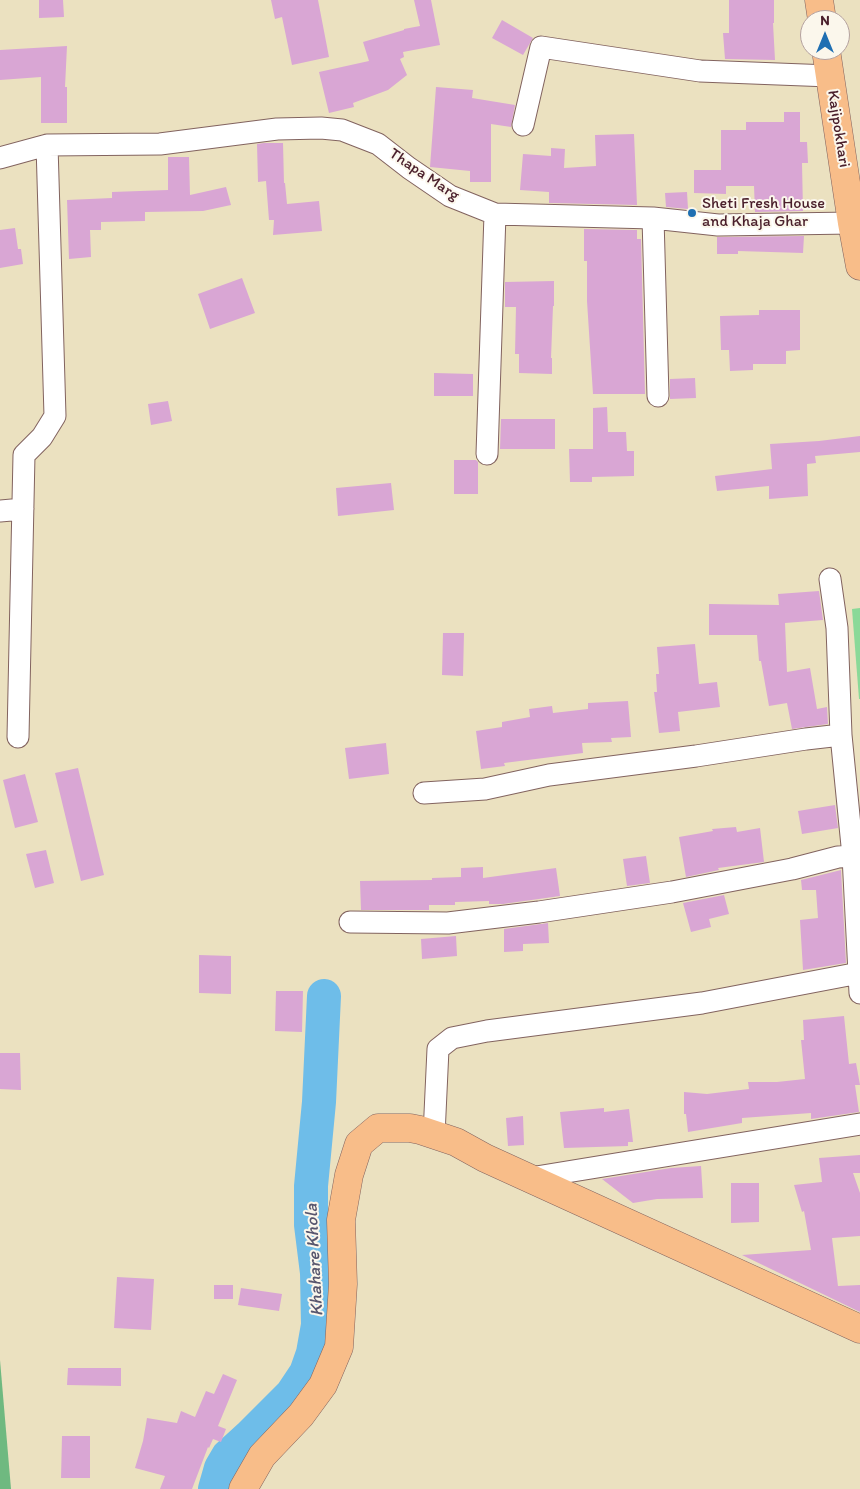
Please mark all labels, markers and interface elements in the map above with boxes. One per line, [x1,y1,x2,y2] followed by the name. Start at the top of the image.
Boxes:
[800,10,850,60] north arrow
[820,12,830,29] text: N
[822,89,854,169] street label: Kajipokhari
[385,144,463,206] street label: Thapa Marg
[702,194,825,232] place label: Sheti Fresh House and Khaja Ghar
[686,207,698,219] marker: Sheti Fresh House and Khaja Ghar
[301,1203,329,1317] water label: Khahare Khola

